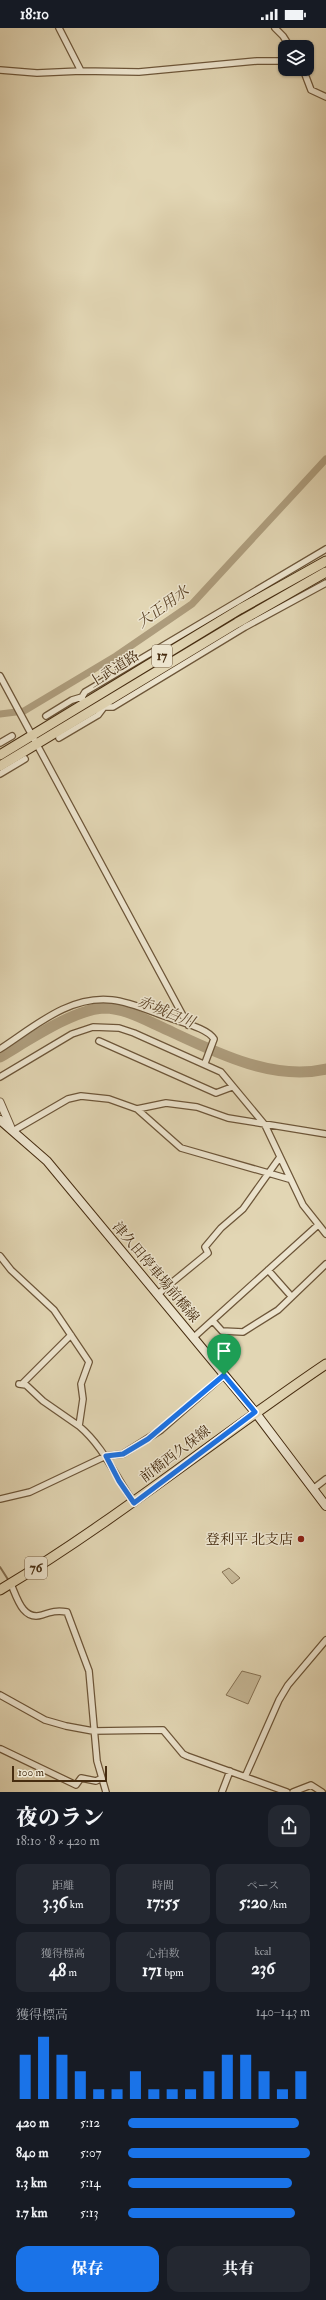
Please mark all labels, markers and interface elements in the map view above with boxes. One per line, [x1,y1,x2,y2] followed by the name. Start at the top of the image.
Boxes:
[20,5,49,24] text: 18:10
[278,40,314,76] map controls
[278,40,314,76] button: layers
[133,581,194,632] water label: 大正用水
[152,645,172,667] road number: 17
[86,647,142,691] street label: 上武道路
[135,992,199,1033] water label: 赤城白川
[109,1218,203,1326] street label: 津久田停車場前橋線
[207,1334,241,1375] pin
[213,1340,235,1362] icon: arrive
[136,1422,214,1486] street label: 前橋西久保線
[206,1531,293,1548] place label: 登利平 北支店
[296,1534,306,1544] marker: 登利平 北支店
[25,1557,47,1579] road number: 76
[12,1764,107,1783] scale bar
[18,1766,44,1779] text: 100 m
[16,1804,104,1832] text: 夜のラン
[268,1805,310,1847] button: share
[16,1833,100,1849] text: 18:10 · 8 × 420 m
[52,1879,74,1892] text: 距離
[152,1879,174,1892] text: 時間
[247,1879,279,1892] text: ペース
[42,1892,67,1913] text: 3.36
[146,1892,180,1913] text: 17:55
[239,1892,268,1913] text: 5:20
[67,1898,84,1911] text: km
[268,1898,287,1911] text: /km
[255,1945,271,1958] text: kcal
[41,1947,85,1960] text: 獲得標高
[147,1947,180,1960] text: 心拍数
[251,1958,275,1979] text: 236
[49,1960,66,1981] text: 48
[142,1960,162,1981] text: 171
[66,1966,77,1979] text: m
[162,1966,184,1979] text: bpm
[256,2004,310,2020] text: 140–143 m
[16,2007,68,2023] text: 獲得標高
[16,2115,49,2131] text: 420 m
[80,2115,100,2131] text: 5:12
[16,2145,49,2161] text: 840 m
[80,2145,102,2161] text: 5:07
[16,2175,47,2191] text: 1.3 km
[80,2175,101,2191] text: 5:14
[16,2205,48,2221] text: 1.7 km
[80,2205,99,2221] text: 5:13
[16,2246,159,2292] button: 保存
[167,2246,310,2292] button: 共有

